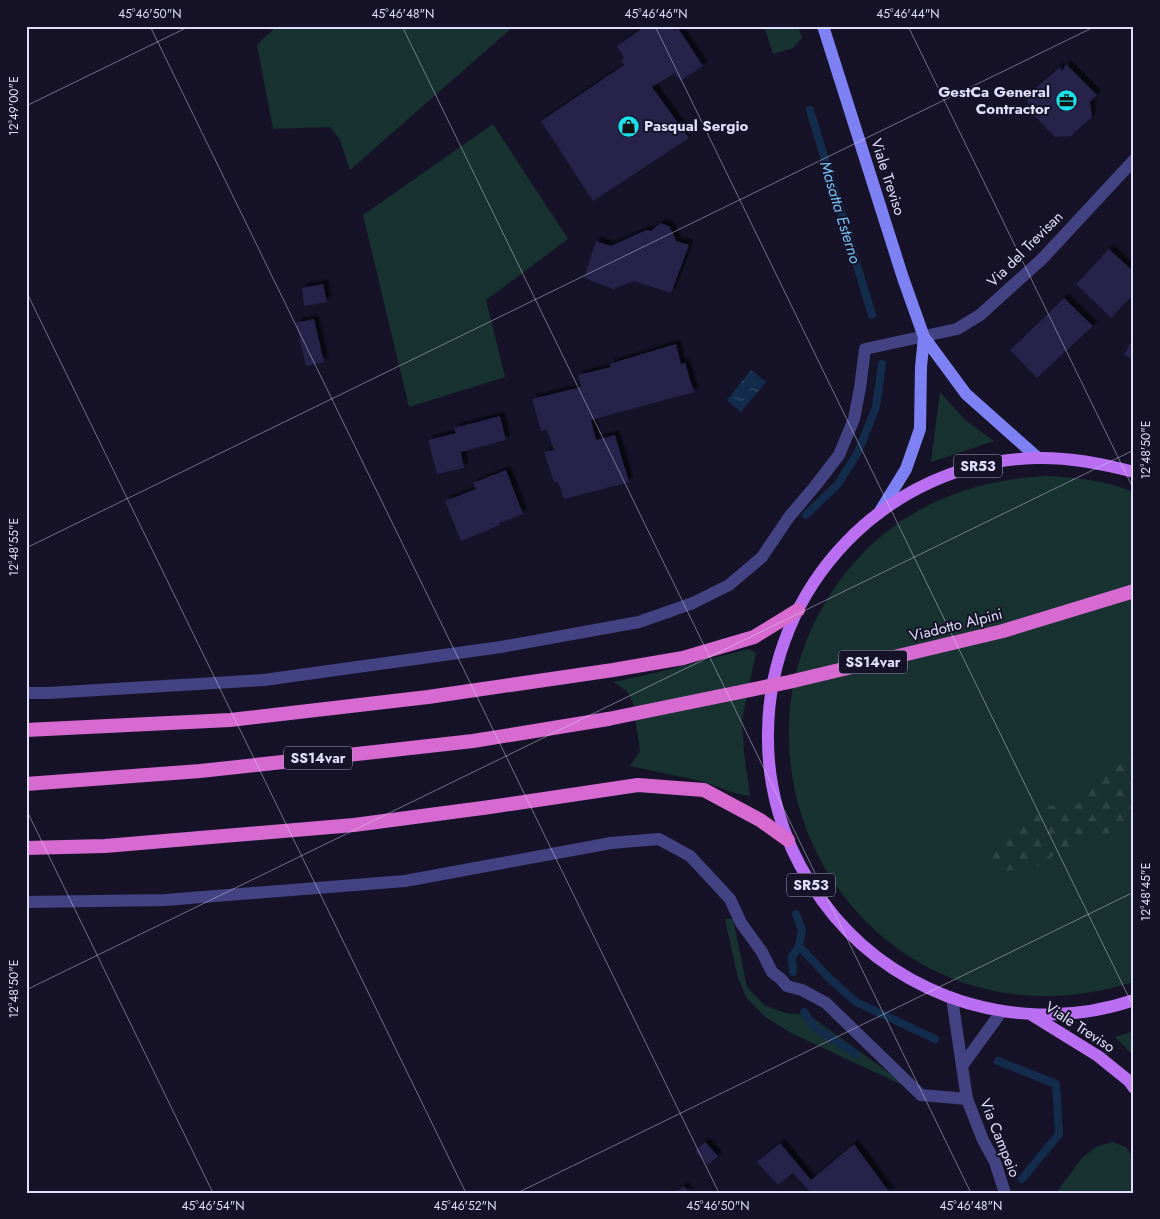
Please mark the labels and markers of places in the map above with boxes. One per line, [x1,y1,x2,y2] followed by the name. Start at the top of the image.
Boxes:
[938,81,1051,120] place label: GestCa General Contractor
[1054,89,1078,113] office icon: GestCa General Contractor
[616,114,640,138] shop icon: Pasqual Sergio
[644,115,749,137] place label: Pasqual Sergio

